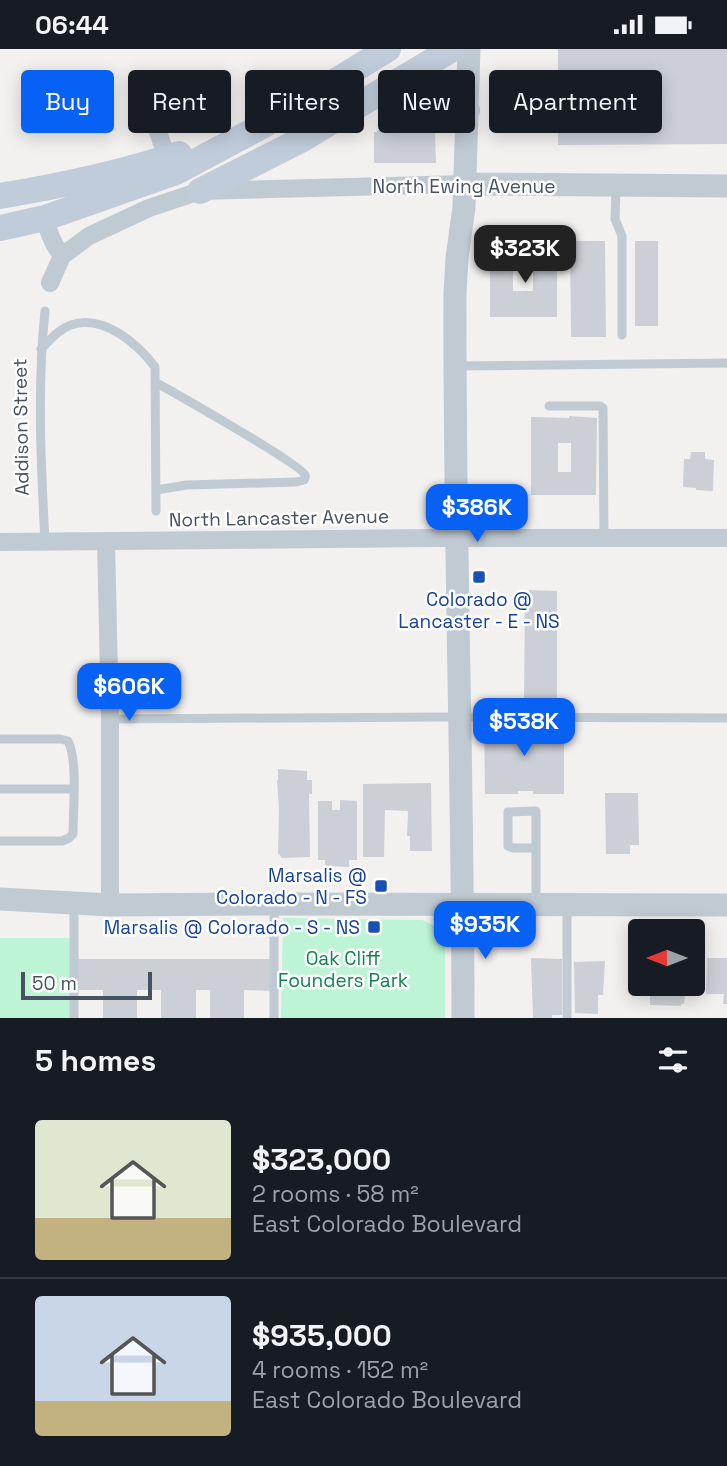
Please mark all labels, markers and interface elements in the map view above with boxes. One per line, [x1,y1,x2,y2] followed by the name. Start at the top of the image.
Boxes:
[35,8,109,42] text: 06:44
[21,70,114,133] chip: Buy
[128,70,231,133] chip: Rent
[245,70,364,133] chip: Filters
[378,70,475,133] chip: New
[489,70,662,133] chip: Apartment
[373,174,555,199] street label: North Ewing Avenue
[476,225,574,285] pin: $323K
[490,233,560,263] text: $323K
[7,358,35,496] street label: Addison Street
[428,484,526,544] pin: $386K
[442,492,512,522] text: $386K
[169,504,389,532] street label: North Lancaster Avenue
[471,569,487,585] marker: Colorado @ Lancaster - E - NS
[398,587,560,634] place label: Colorado @ Lancaster - E - NS
[80,663,178,723] pin: $606K
[93,671,165,701] text: $606K
[475,699,573,758] pin: $538K
[489,706,559,736] text: $538K
[216,863,367,910] place label: Marsalis @ Colorado - N - FS
[373,878,389,894] marker: Marsalis @ Colorado - N - FS
[436,901,534,961] pin: $935K
[450,909,520,939] text: $935K
[104,915,360,940] place label: Marsalis @ Colorado - S - NS
[366,919,382,935] marker: Marsalis @ Colorado - S - NS
[628,919,705,996] north arrow
[628,919,705,996] map controls
[278,946,408,993] park label: Oak Cliff Founders Park
[21,969,152,1001] scale bar
[32,971,77,996] text: 50 m
[35,1041,156,1080] text: 5 homes
[654,1041,692,1079] icon: filters
[252,1140,391,1179] text: $323,000
[91,1148,175,1232] icon: home
[252,1179,419,1209] text: 2 rooms · 58 m²
[252,1209,522,1239] text: East Colorado Boulevard
[252,1316,392,1355] text: $935,000
[91,1324,175,1408] icon: home
[252,1355,428,1385] text: 4 rooms · 152 m²
[252,1385,522,1415] text: East Colorado Boulevard

